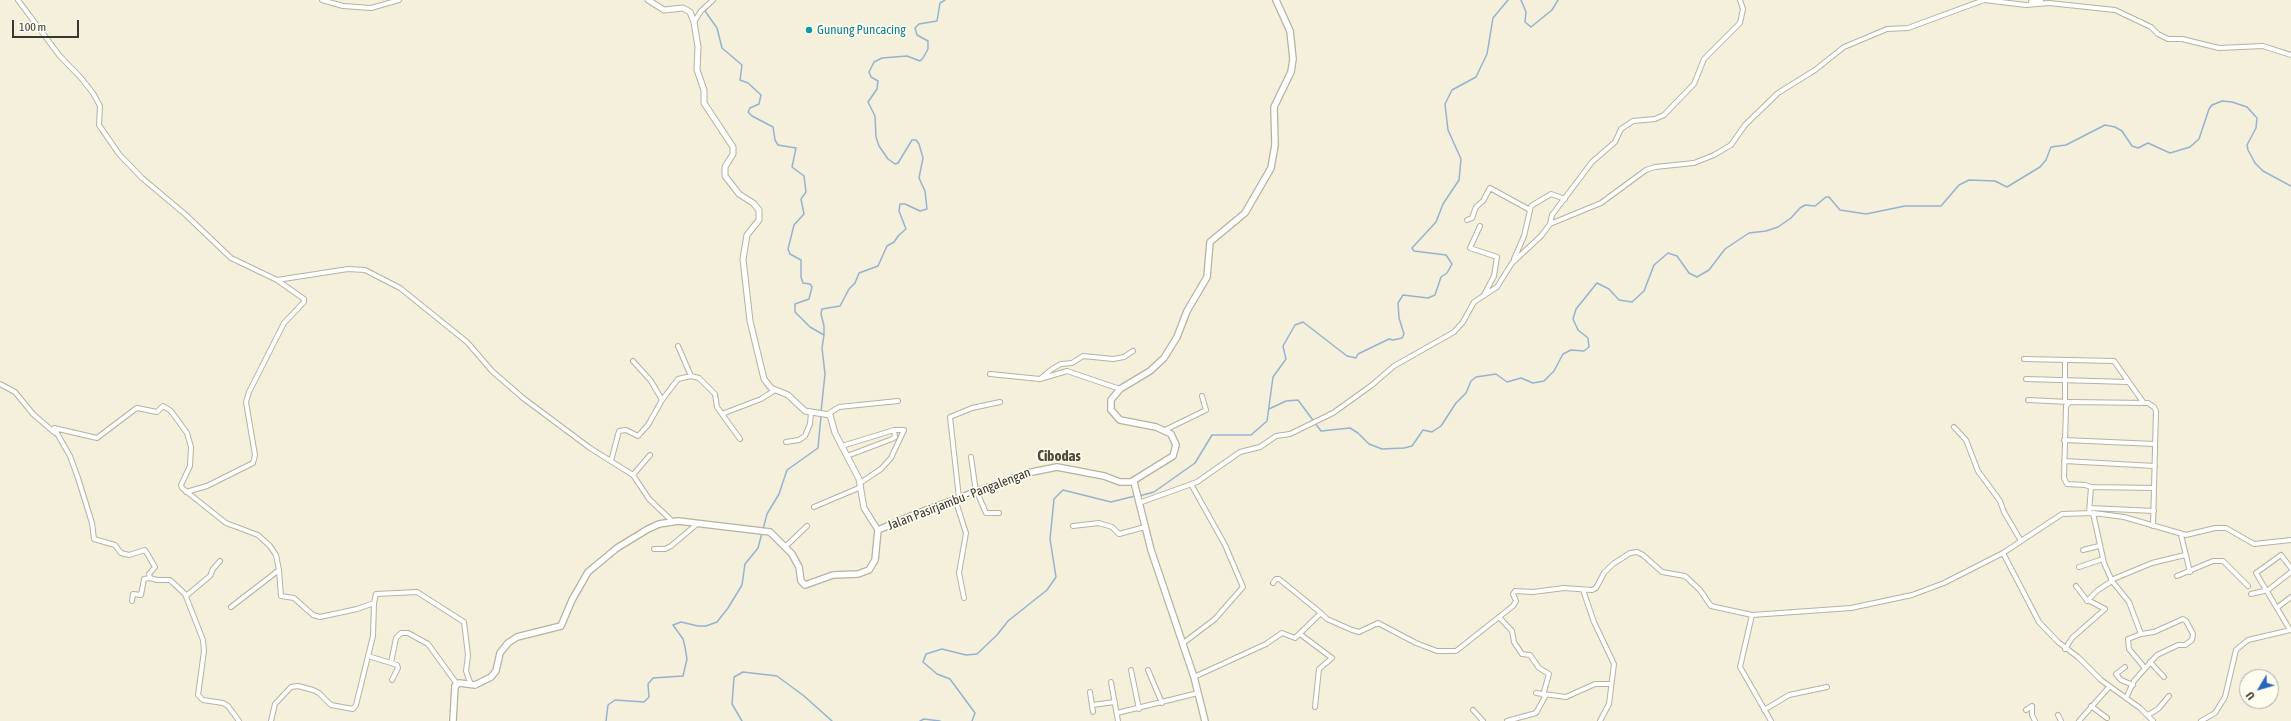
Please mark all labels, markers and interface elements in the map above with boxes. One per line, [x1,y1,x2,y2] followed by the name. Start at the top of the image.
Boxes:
[14,12,81,38] scale bar
[19,20,46,34] text: 100 m
[817,22,906,38] place label: Gunung Puncacing
[804,25,814,35] marker: Gunung Puncacing
[1037,447,1081,465] district label: Cibodas
[885,464,1033,534] street label: Jalan Pasirjambu - Pangalengan
[2239,669,2279,709] north arrow
[2244,690,2257,702] text: U

